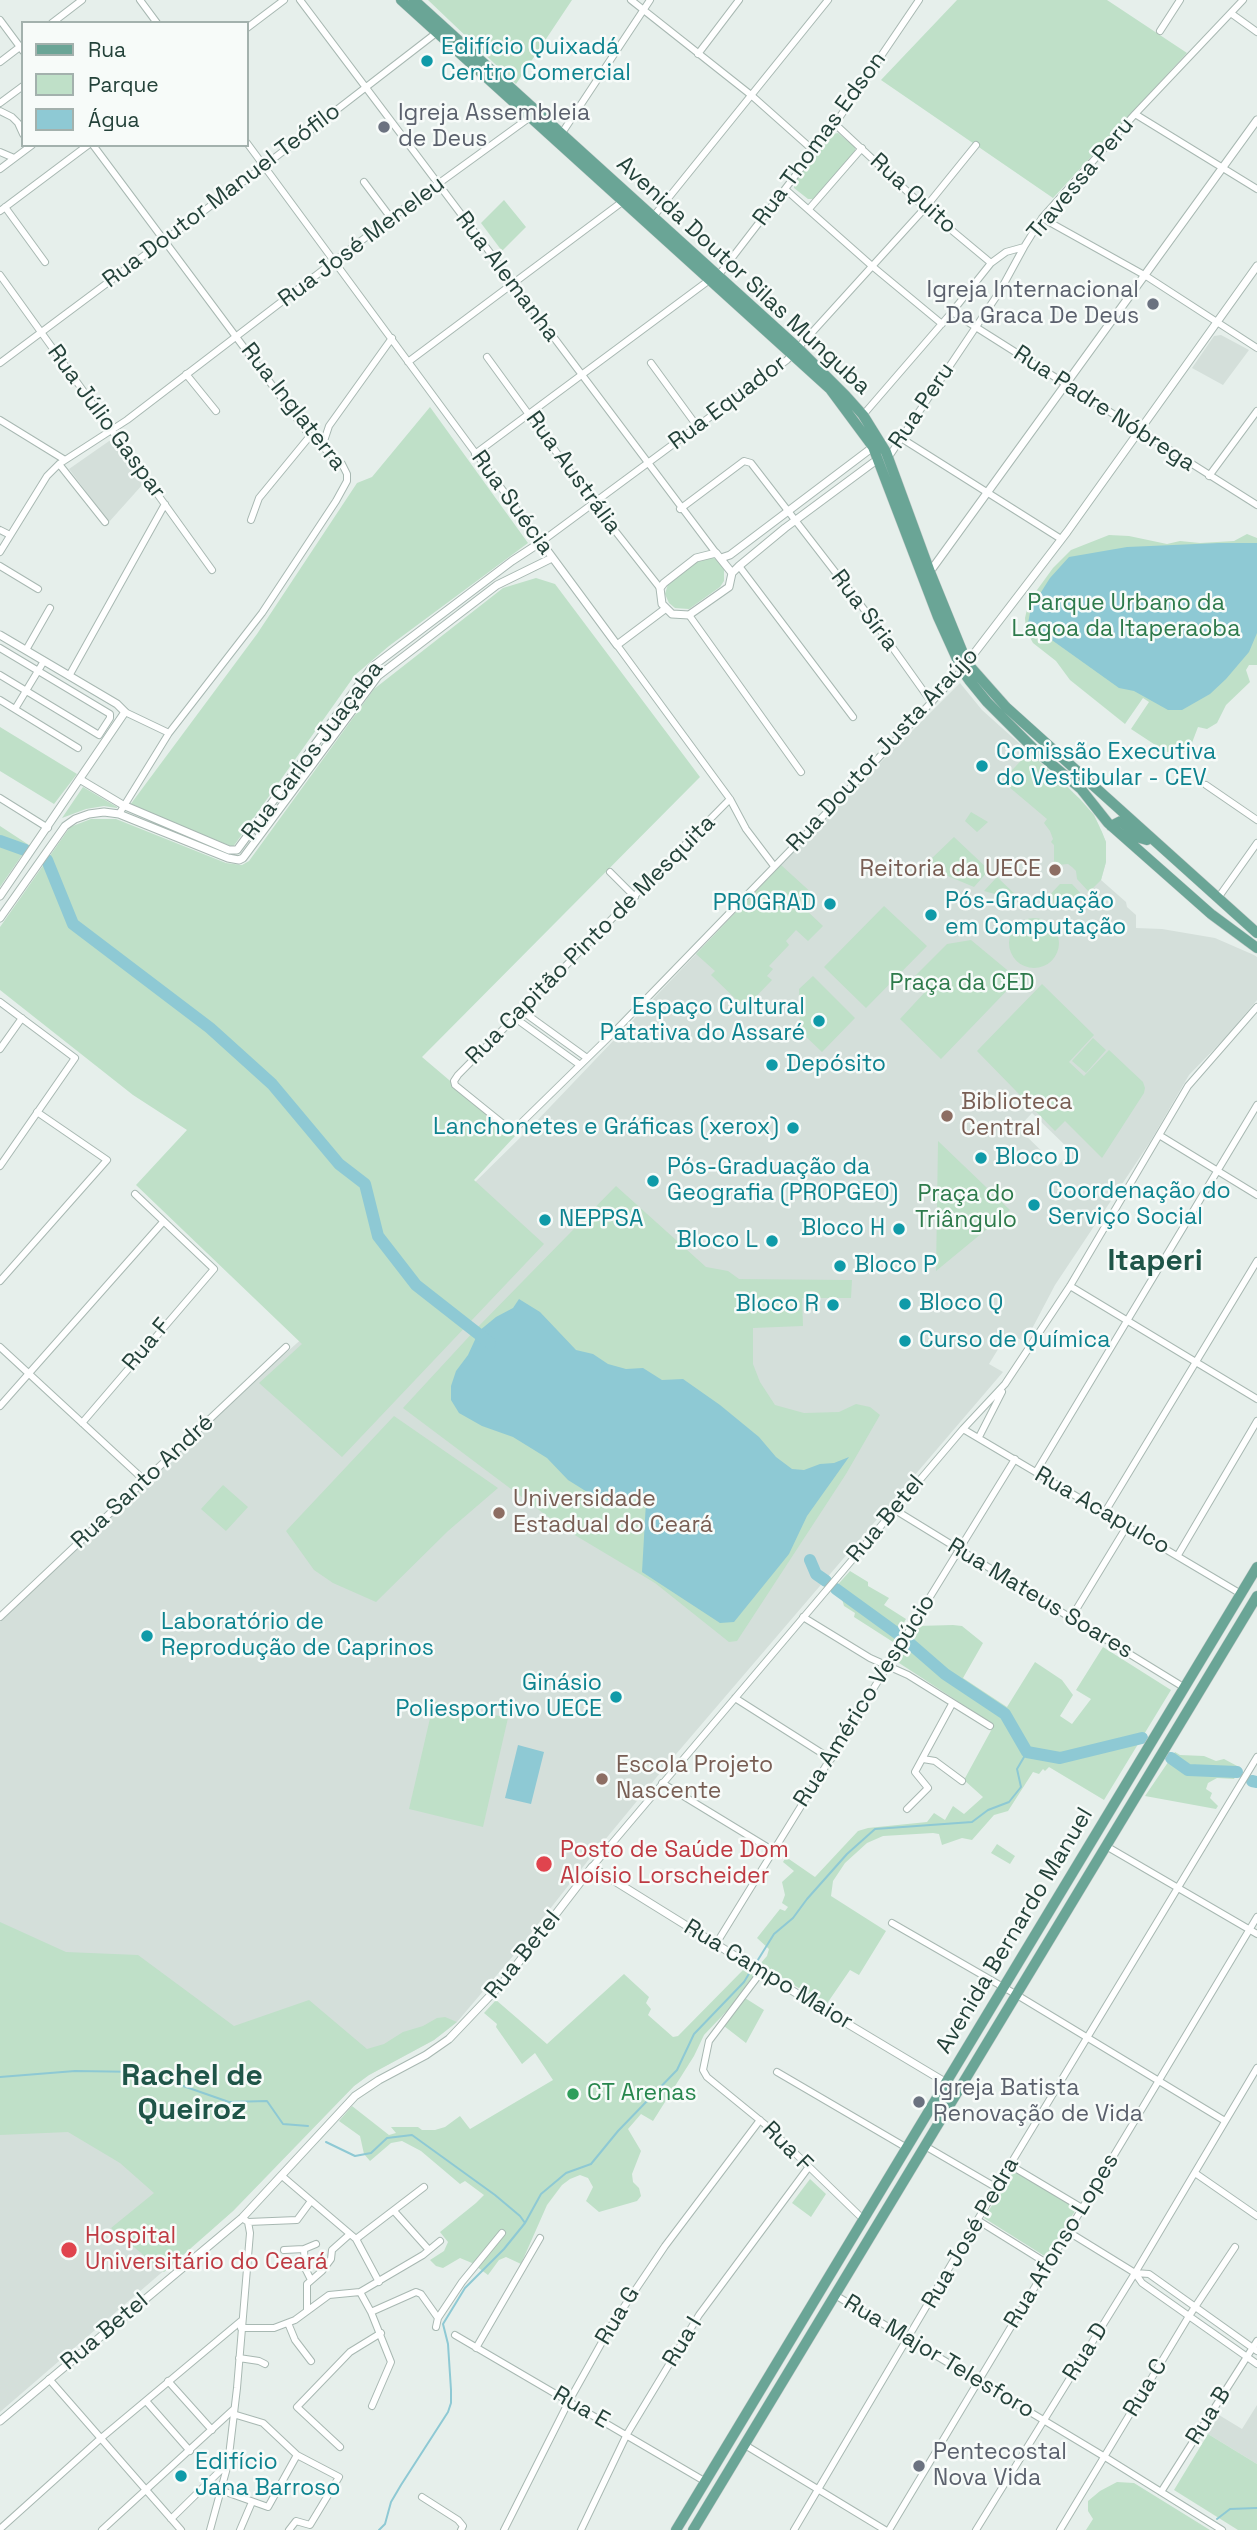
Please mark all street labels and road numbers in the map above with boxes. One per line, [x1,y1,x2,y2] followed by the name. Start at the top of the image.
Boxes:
[747,46,893,232] street label: Rua Thomas Edson
[98,98,346,294] street label: Rua Doutor Manuel Teófilo
[1022,112,1140,246] street label: Travessa Peru
[864,148,962,240] street label: Rua Quito
[610,151,876,401] street label: Avenida Doutor Silas Munguba
[273,170,451,314] street label: Rua José Meneleu
[449,206,565,348] street label: Rua Alemanha
[235,338,351,476] street label: Rua Inglaterra
[41,340,171,504] street label: Rua Júlio Gaspar
[1008,340,1200,478] street label: Rua Padre Nóbrega
[664,350,792,456] street label: Rua Equador
[883,358,961,454] street label: Rua Peru
[519,406,627,540] street label: Rua Austrália
[465,445,559,561] street label: Rua Suécia
[824,565,904,657] street label: Rua Síria
[781,642,985,858] street label: Rua Doutor Justa Araújo
[237,656,389,846] street label: Rua Carlos Juaçaba
[461,810,721,1070] street label: Rua Capitão Pinto de Mesquita
[117,1313,177,1377] street label: Rua F
[66,1409,220,1555] street label: Rua Santo André
[1029,1461,1175,1561] street label: Rua Acapulco
[842,1470,930,1568] street label: Rua Betel
[942,1533,1138,1665] street label: Rua Mateus Soares
[788,1590,942,1812] street label: Rua Américo Vespúcio
[931,1803,1099,2059] street label: Avenida Bernardo Manuel
[479,1905,567,2005] street label: Rua Betel
[679,1914,857,2036] street label: Rua Campo Maior
[756,2116,818,2178] street label: Rua F
[999,2149,1125,2333] street label: Rua Afonso Lopes
[917,2152,1025,2314] street label: Rua José Pedra
[590,2282,646,2350] street label: Rua G
[56,2288,154,2376] street label: Rua Betel
[839,2289,1039,2425] street label: Rua Major Telesforo
[657,2312,709,2372] street label: Rua I
[1058,2318,1114,2386] street label: Rua D
[1118,2354,1174,2422] street label: Rua C
[548,2381,614,2435] street label: Rua E
[1181,2382,1237,2450] street label: Rua B

